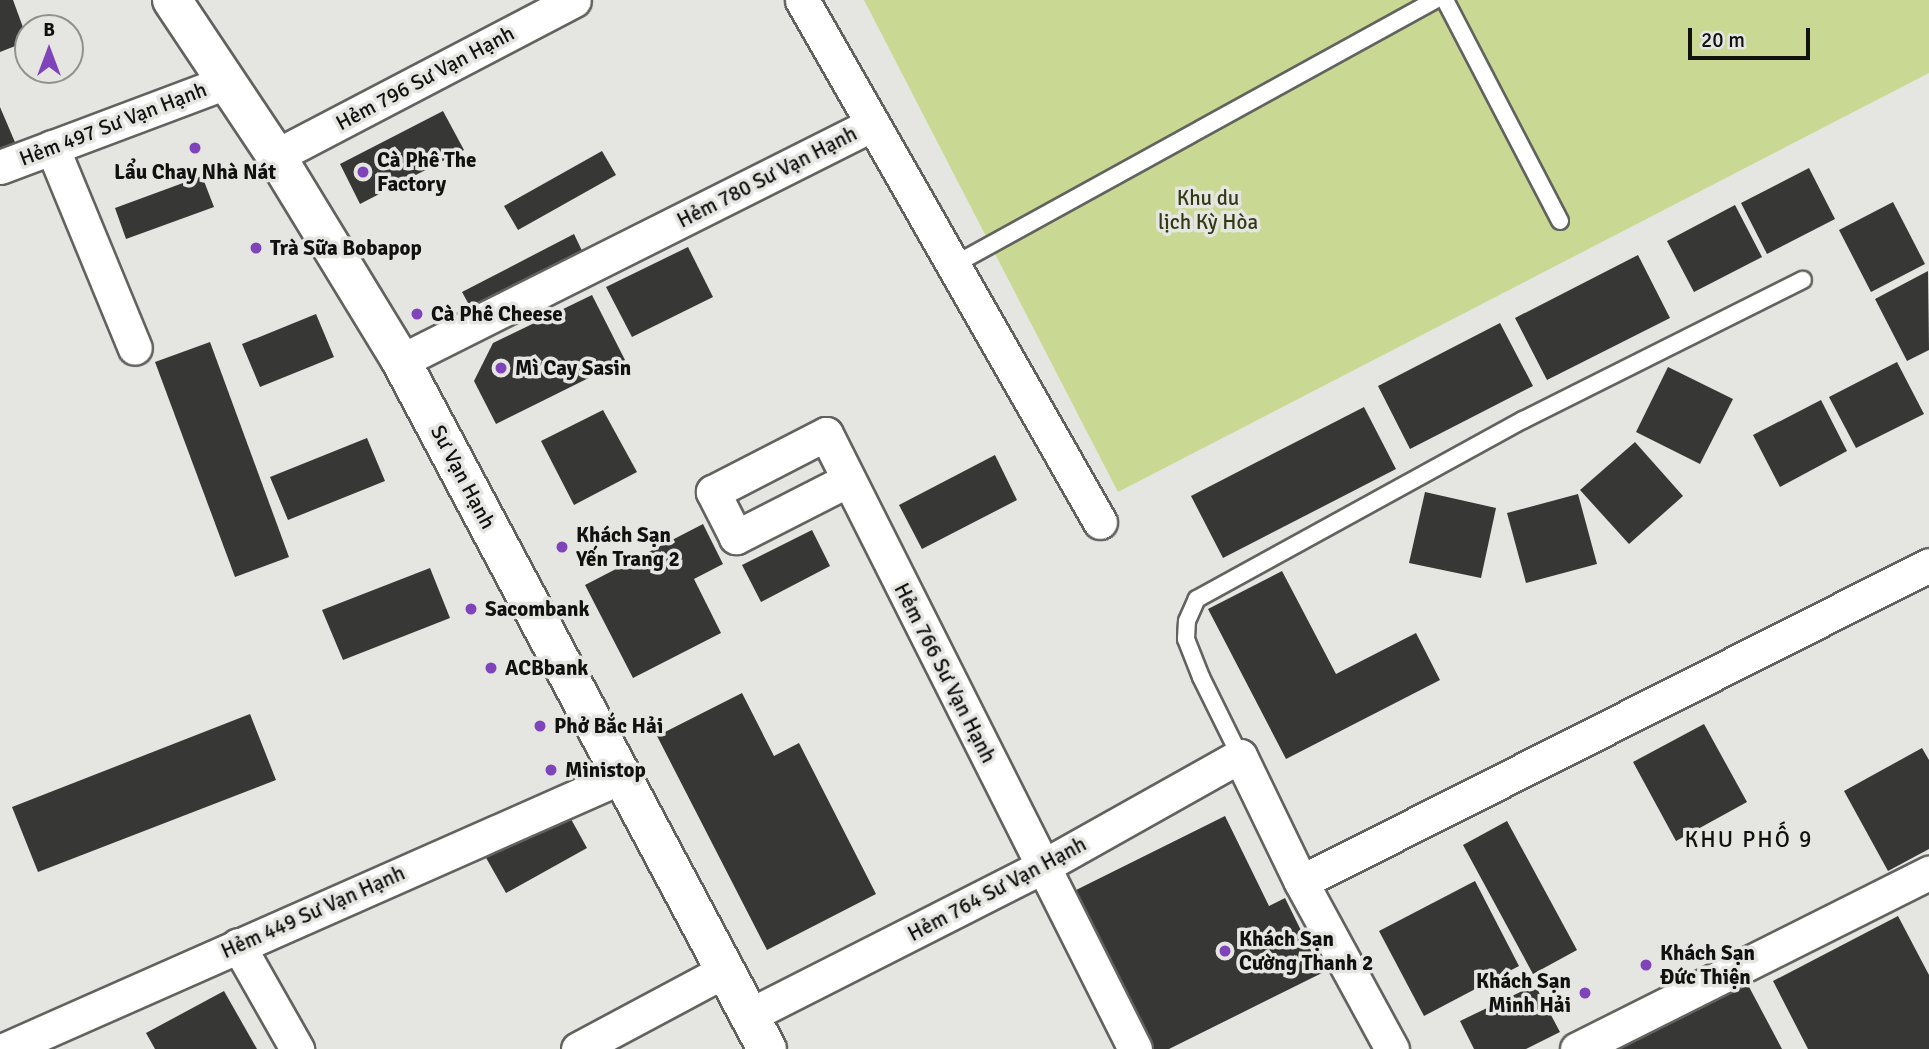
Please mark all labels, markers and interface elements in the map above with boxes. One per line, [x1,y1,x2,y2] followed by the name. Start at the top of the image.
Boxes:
[14,14,84,84] north arrow
[1691,14,1814,58] scale bar
[43,18,55,42] text: B
[331,20,519,136] street label: Hẻm 796 Sư Vạn Hạnh
[1701,27,1745,53] text: 20 m
[16,77,210,171] street label: Hẻm 497 Sư Vạn Hạnh
[673,121,861,233] street label: Hẻm 780 Sư Vạn Hạnh
[187,140,203,156] marker: Lẩu Chay Nhà Nát
[377,147,477,197] place label: Cà Phê The Factory
[114,159,276,185] place label: Lẩu Chay Nhà Nát
[355,164,371,180] marker: Cà Phê The Factory
[1158,185,1258,235] park label: Khu du lịch Kỳ Hòa
[270,235,422,261] place label: Trà Sữa Bobapop
[248,240,264,256] marker: Trà Sữa Bobapop
[431,301,563,327] place label: Cà Phê Cheese
[409,306,425,322] marker: Cà Phê Cheese
[515,355,631,381] place label: Mì Cay Sasin
[493,360,509,376] marker: Mì Cay Sasin
[425,421,501,533] street label: Sư Vạn Hạnh
[576,522,680,572] place label: Khách Sạn Yến Trang 2
[554,539,570,555] marker: Khách Sạn Yến Trang 2
[889,579,1001,767] street label: Hẻm 766 Sư Vạn Hạnh
[485,596,590,622] place label: Sacombank
[463,601,479,617] marker: Sacombank
[505,655,588,681] place label: ACBbank
[483,660,499,676] marker: ACBbank
[554,713,663,739] place label: Phở Bắc Hải
[532,718,548,734] marker: Phở Bắc Hải
[565,757,646,783] place label: Ministop
[543,762,559,778] marker: Ministop
[1686,826,1812,854] district label: KHU PHỐ 9
[903,831,1091,947] street label: Hẻm 764 Sư Vạn Hạnh
[217,860,409,964] street label: Hẻm 449 Sư Vạn Hạnh
[1239,926,1373,976] place label: Khách Sạn Cường Thanh 2
[1660,940,1755,990] place label: Khách Sạn Đức Thiện
[1217,943,1233,959] marker: Khách Sạn Cường Thanh 2
[1638,957,1654,973] marker: Khách Sạn Đức Thiện
[1476,968,1571,1018] place label: Khách Sạn Minh Hải
[1577,985,1593,1001] marker: Khách Sạn Minh Hải

